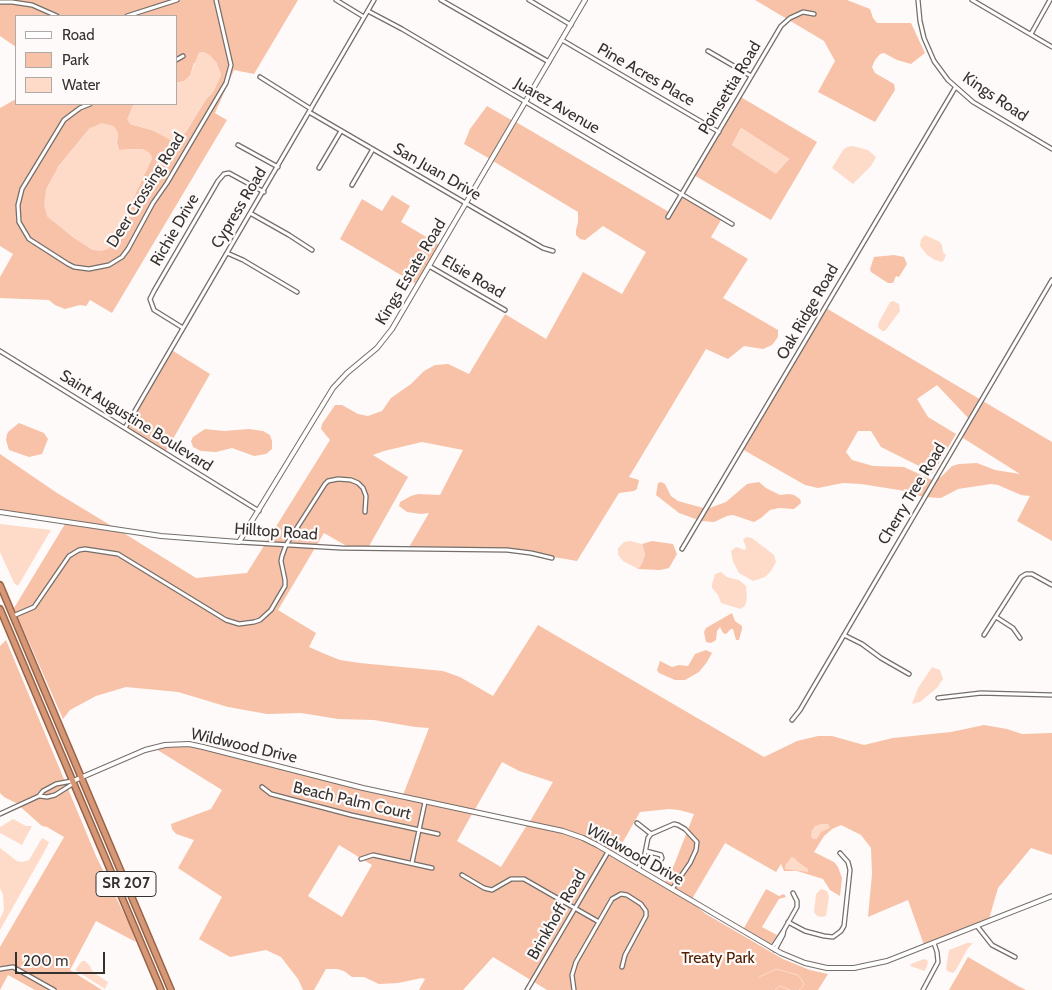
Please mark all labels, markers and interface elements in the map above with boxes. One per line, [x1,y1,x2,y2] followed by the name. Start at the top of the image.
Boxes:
[15,15,178,105] legend
[62,26,95,44] text: Road
[695,38,765,138] street label: Poinsettia Road
[594,39,698,111] street label: Pine Acres Place
[62,51,89,69] text: Park
[959,68,1031,126] street label: Kings Road
[511,74,603,138] street label: Juarez Avenue
[62,76,100,94] text: Water
[103,129,189,251] street label: Deer Crossing Road
[390,139,484,205] street label: San Juan Drive
[207,164,271,252] street label: Cypress Road
[147,191,203,269] street label: Richie Drive
[372,216,450,328] street label: Kings Estate Road
[438,251,508,303] street label: Elsie Road
[773,261,843,363] street label: Oak Ridge Road
[56,366,216,476] street label: Saint Augustine Boulevard
[874,440,950,548] street label: Cherry Tree Road
[234,520,318,544] street label: Hilltop Road
[189,724,299,768] street label: Wildwood Drive
[291,778,413,824] street label: Beach Palm Court
[583,820,687,890] street label: Wildwood Drive
[524,867,590,963] street label: Brinkhoff Road
[96,872,156,896] road number: SR 207
[18,942,108,974] scale bar
[681,948,755,968] park label: Treaty Park
[23,952,68,970] text: 200 m

